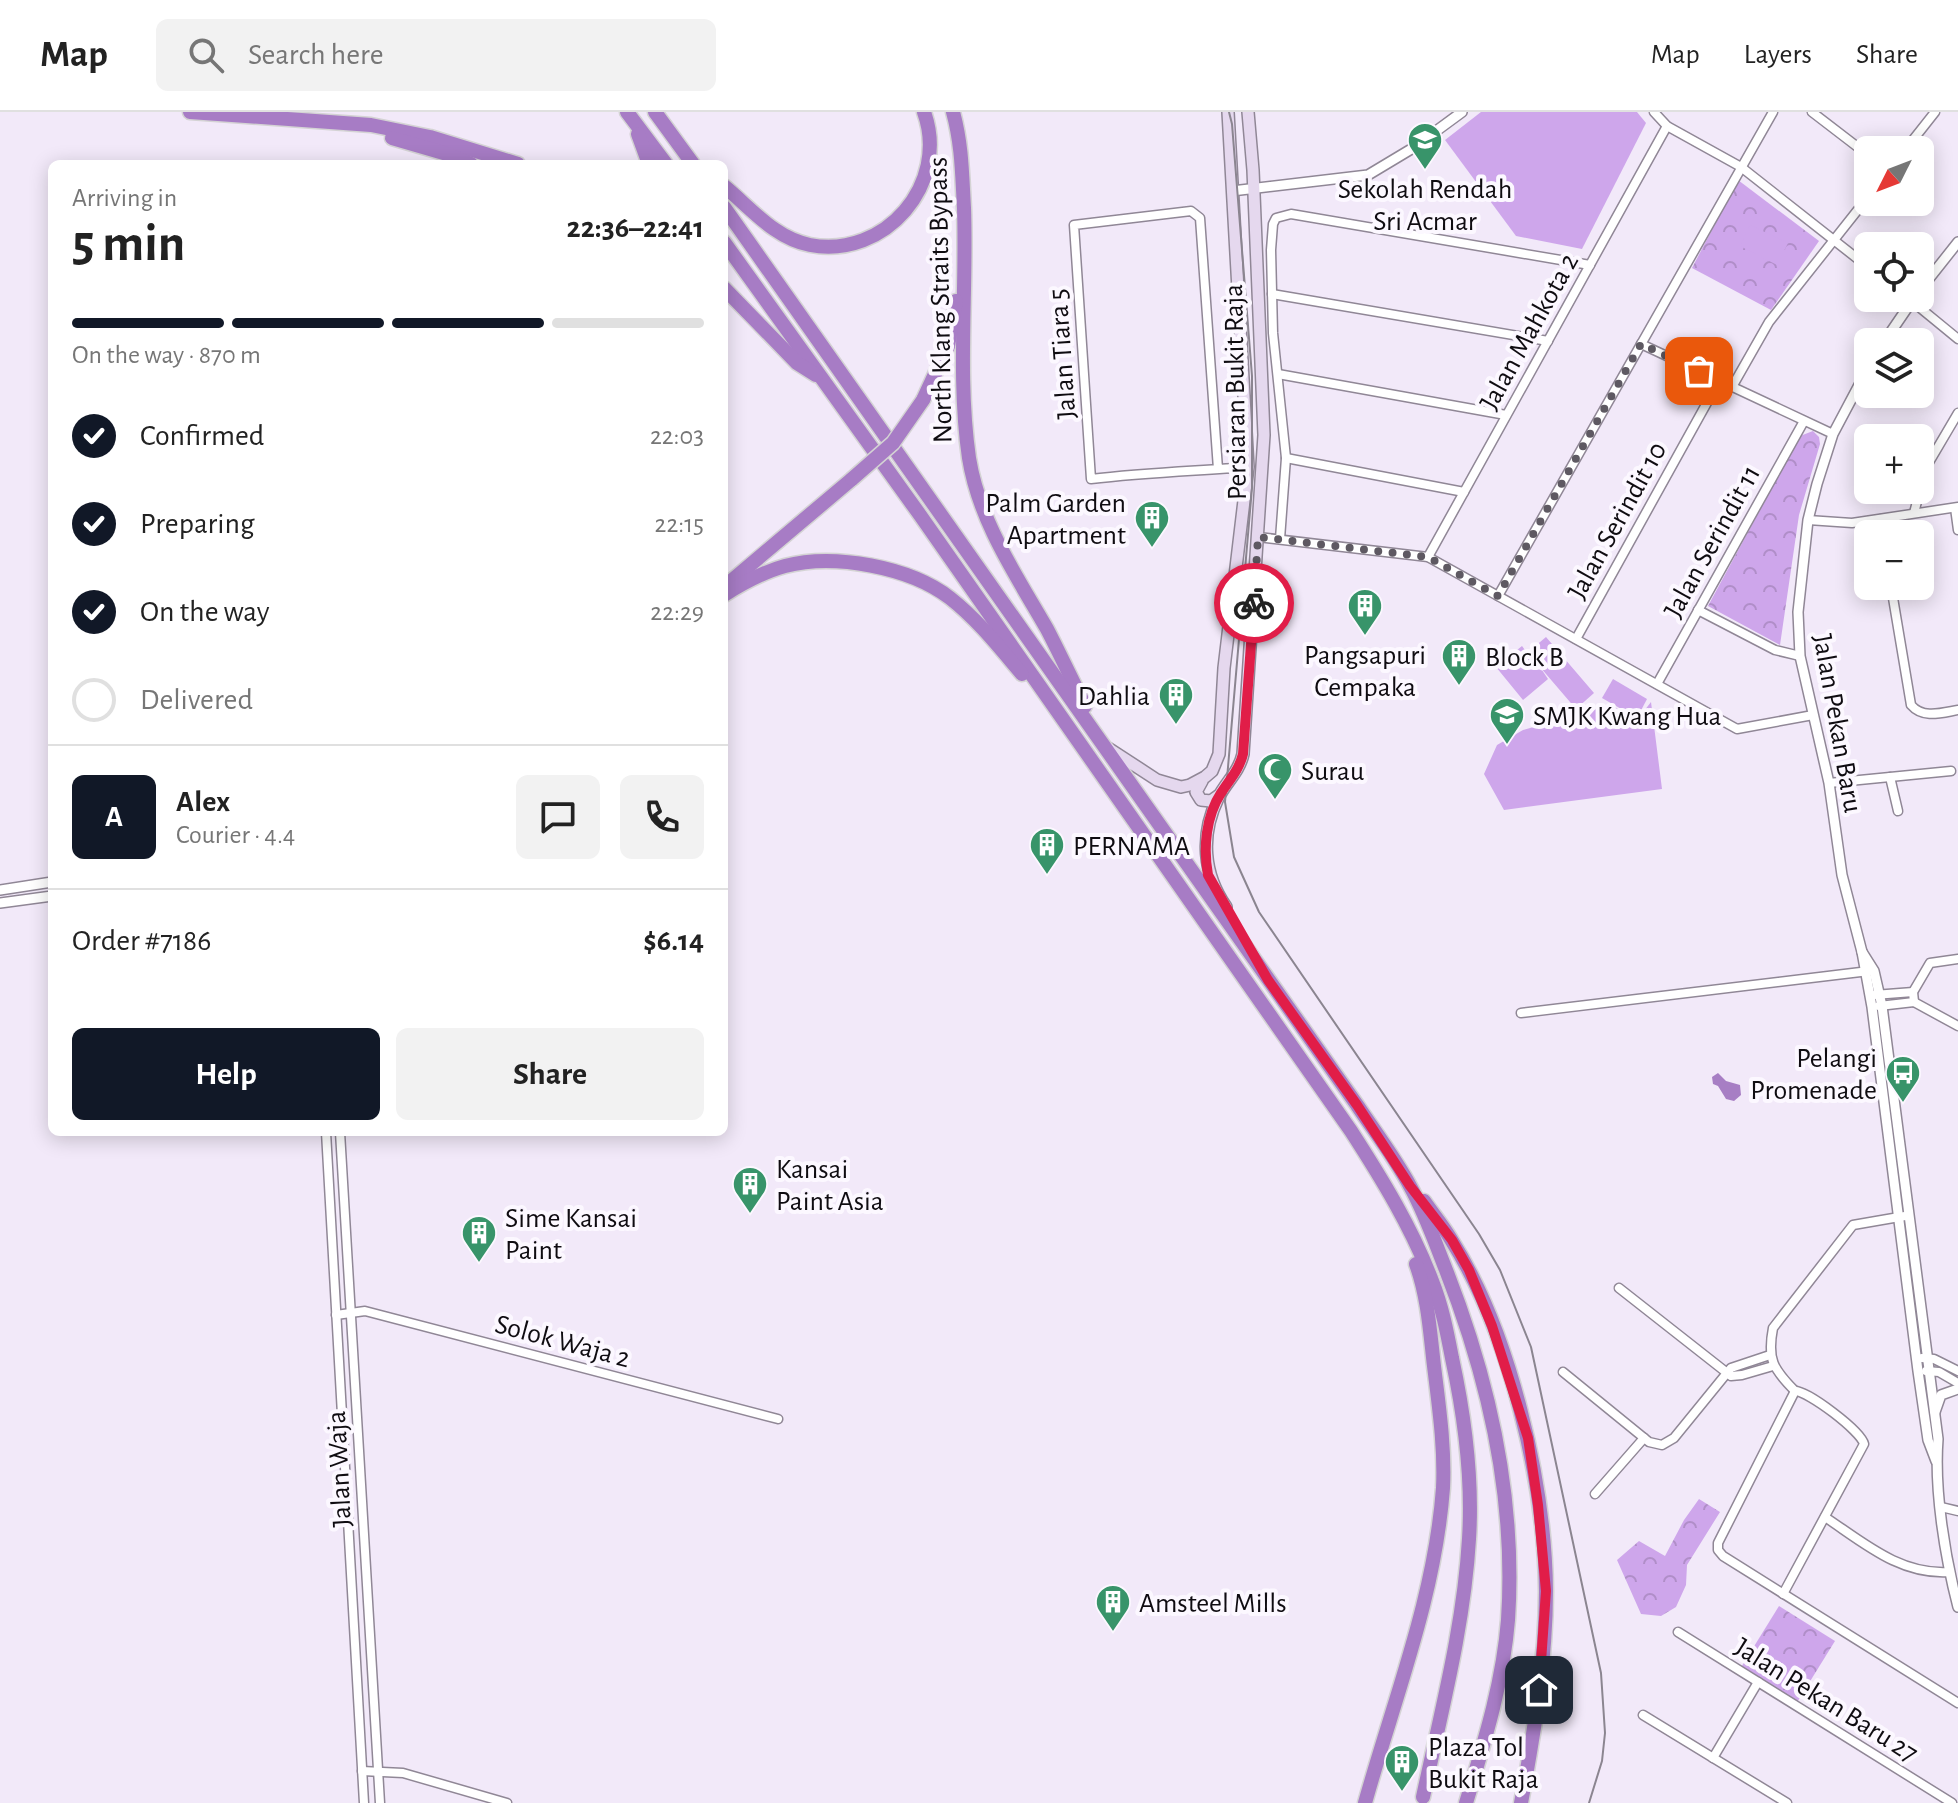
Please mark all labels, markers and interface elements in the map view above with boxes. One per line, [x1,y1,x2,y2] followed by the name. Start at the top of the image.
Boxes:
[156,19,716,91] search box
[184,33,228,77] icon: search
[40,36,108,74] text: Map
[248,40,384,70] text: Search here
[1651,41,1700,69] text: Map
[1744,41,1812,69] text: Layers
[1856,41,1918,69] text: Share
[1406,121,1444,171] school or university icon: Sekolah Rendah Sri Acmar
[1854,136,1934,216] north arrow
[1854,136,1934,600] map controls
[925,157,957,443] street label: North Klang Straits Bypass
[1338,176,1512,236] place label: Sekolah Rendah Sri Acmar
[72,185,177,211] text: Arriving in
[567,213,704,243] text: 22:36–22:41
[72,218,185,270] text: 5 min
[1854,232,1934,312] button: locate
[1475,249,1584,415] street label: Jalan Mahkota 2
[1220,284,1252,500] street label: Persiaran Bukit Raja
[1044,288,1082,420] street label: Jalan Tiara 5
[1854,328,1934,408] button: layers
[1665,337,1733,405] pin
[72,342,261,368] text: On the way · 870 m
[1677,349,1721,393] icon: bag
[72,414,116,458] icon: check
[140,421,264,451] text: Confirmed
[650,423,704,449] text: 22:03
[1854,424,1934,504] button: +
[1563,438,1672,604] street label: Jalan Serindit 10
[1659,461,1766,623] street label: Jalan Serindit 11
[985,490,1126,550] place label: Palm Garden Apartment
[1133,499,1171,549] building icon: Palm Garden Apartment
[72,502,116,546] icon: check
[140,509,255,539] text: Preparing
[655,511,704,537] text: 22:15
[1854,520,1934,600] button: −
[1214,563,1294,643] courier
[1232,581,1276,625] icon: bike
[1346,587,1384,637] building icon: Pangsapuri Cempaka
[72,590,116,634] icon: check
[140,597,269,627] text: On the way
[650,599,704,625] text: 22:29
[1808,632,1867,815] street label: Jalan Pekan Baru
[1440,637,1478,687] building icon: Block B
[1304,642,1426,702] place label: Pangsapuri Cempaka
[1485,644,1564,672] place label: Block B
[1157,676,1195,726] building icon: Dahlia
[1078,683,1150,711] place label: Dahlia
[140,685,253,715] text: Delivered
[1488,696,1526,746] school or university icon: SMJK Kwang Hua
[1533,703,1721,731] place label: SMJK Kwang Hua
[1256,751,1294,801] mosque icon: Surau
[1301,758,1364,786] place label: Surau
[516,775,600,859] button: chat
[620,775,704,859] button: phone
[176,787,230,817] text: Alex
[105,802,123,832] text: A
[176,822,295,848] text: Courier · 4.4
[1028,826,1066,876] building icon: PERNAMA
[1073,833,1190,861] place label: PERNAMA
[72,926,211,956] text: Order #7186
[643,926,704,956] text: $6.14
[72,1028,380,1120] button: Help
[396,1028,704,1120] button: Share
[1750,1045,1877,1105] place label: Pelangi Promenade
[1884,1054,1922,1104] bus stop icon: Pelangi Promenade
[776,1156,884,1216] place label: Kansai Paint Asia
[731,1165,769,1215] building icon: Kansai Paint Asia
[505,1205,637,1265] place label: Sime Kansai Paint
[460,1214,498,1264] building icon: Sime Kansai Paint
[492,1310,633,1373] street label: Solok Waja 2
[323,1410,357,1528] street label: Jalan Waja
[1094,1583,1132,1633] building icon: Amsteel Mills
[1139,1590,1287,1618] place label: Amsteel Mills
[1729,1633,1922,1768] street label: Jalan Pekan Baru 27
[1505,1656,1573,1724] pin
[1517,1668,1561,1712] icon: home
[1428,1734,1539,1794] place label: Plaza Tol Bukit Raja
[1383,1743,1421,1793] building icon: Plaza Tol Bukit Raja

